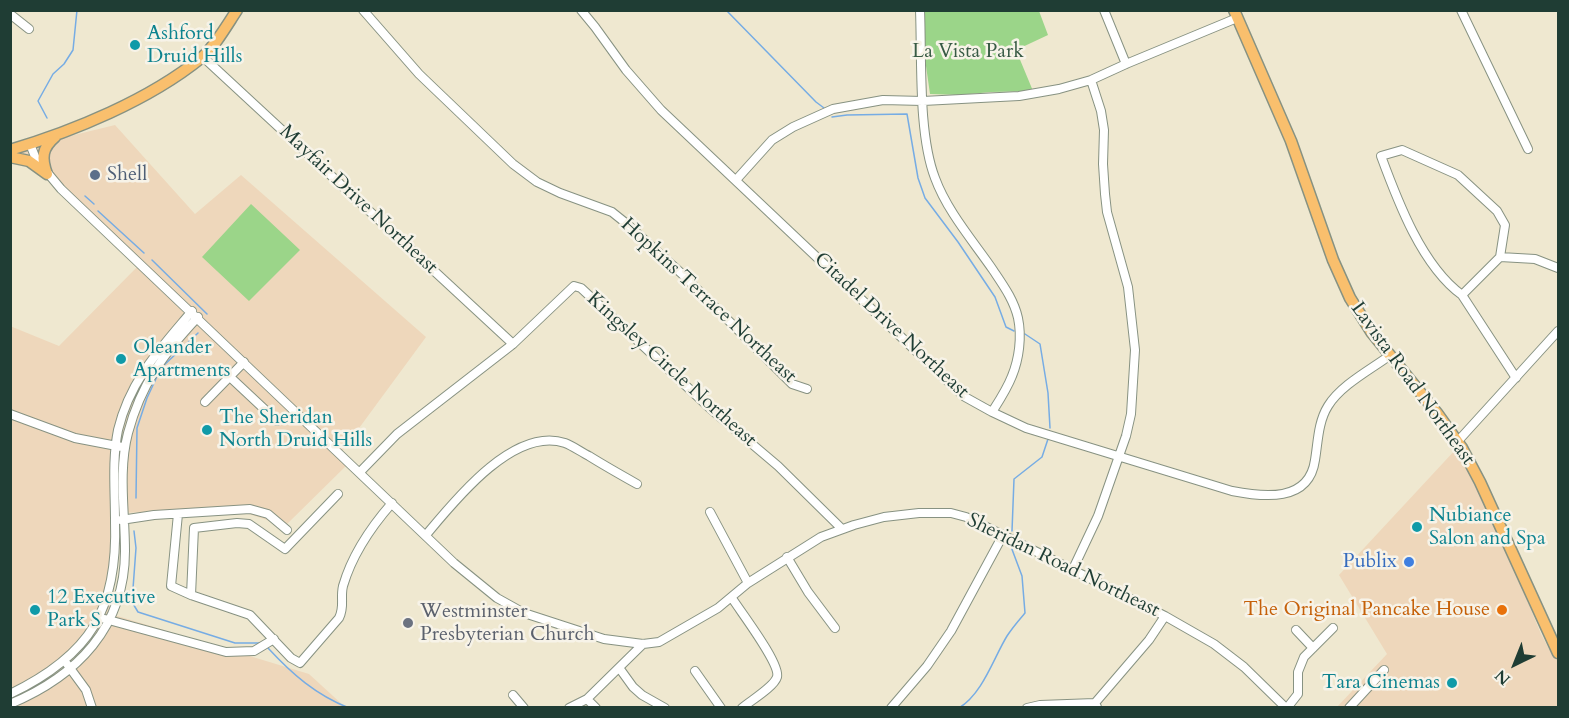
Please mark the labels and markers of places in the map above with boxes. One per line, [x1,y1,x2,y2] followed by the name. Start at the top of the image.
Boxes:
[147,22,242,69] place label: Ashford Druid Hills
[128,38,142,52] marker: Ashford Druid Hills
[107,163,147,187] place label: Shell
[88,168,102,182] marker: Shell
[133,336,231,383] place label: Oleander Apartments
[114,352,128,366] marker: Oleander Apartments
[219,406,372,453] place label: The Sheridan North Druid Hills
[200,423,214,437] marker: The Sheridan North Druid Hills
[1429,504,1546,551] place label: Nubiance Salon and Spa
[1410,520,1424,534] marker: Nubiance Salon and Spa
[1343,550,1397,574] place label: Publix
[1402,555,1416,569] marker: Publix
[47,586,155,633] place label: 12 Executive Park S
[1243,598,1490,622] place label: The Original Pancake House
[420,600,595,647] place label: Westminster Presbyterian Church
[28,603,42,617] marker: 12 Executive Park S
[1495,603,1509,617] marker: The Original Pancake House
[401,616,415,630] marker: Westminster Presbyterian Church
[1322,671,1440,695] place label: Tara Cinemas
[1445,676,1459,690] marker: Tara Cinemas

